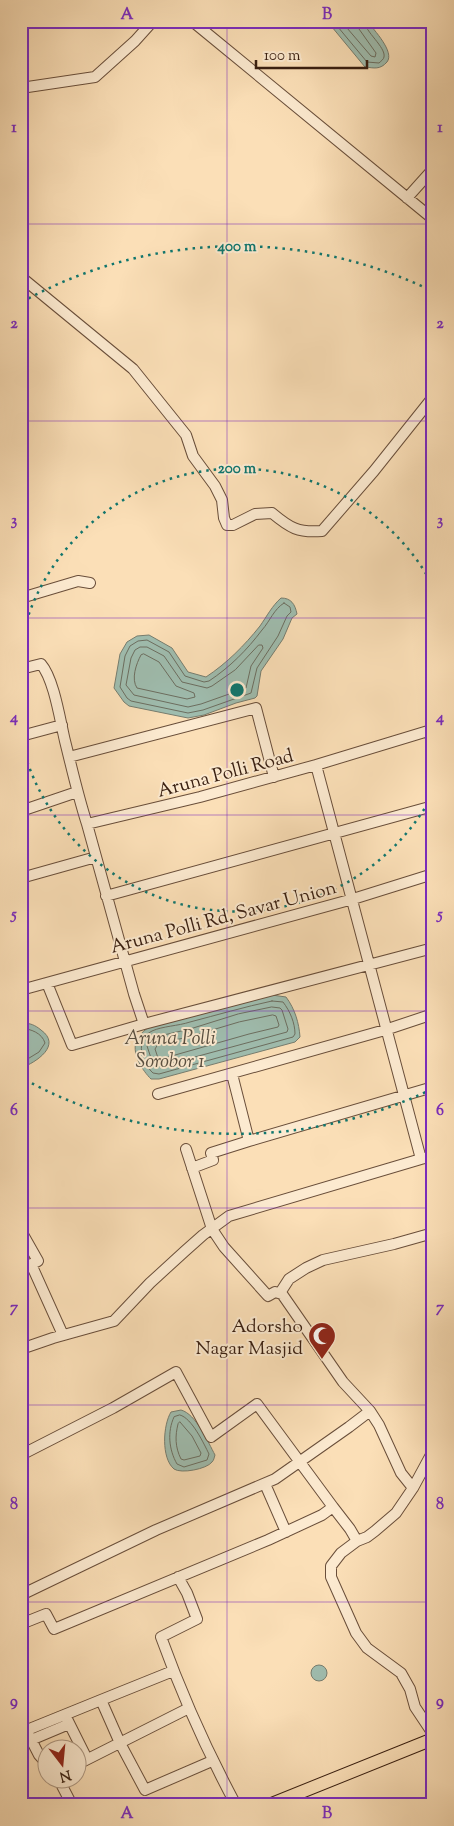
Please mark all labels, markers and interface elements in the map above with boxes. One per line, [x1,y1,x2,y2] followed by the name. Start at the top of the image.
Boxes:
[121,4,134,27] text: A
[322,4,332,27] text: B
[256,38,368,70] scale bar
[264,46,301,67] text: 100 m
[11,117,17,140] text: 1
[437,117,443,140] text: 1
[217,237,257,258] text: 400 m
[10,313,18,336] text: 2
[436,313,444,336] text: 2
[218,459,257,480] text: 200 m
[11,510,18,533] text: 3
[437,510,444,533] text: 3
[228,681,246,699] centre of rings
[9,707,18,730] text: 4
[435,707,444,730] text: 4
[154,743,297,806] street label: Aruna Polli Road
[108,875,340,962] street label: Aruna Polli Rd, Savar Union
[9,904,17,927] text: 5
[435,904,443,927] text: 5
[124,1025,216,1077] water label: Aruna Polli Sorobor 1
[10,1100,18,1123] text: 6
[436,1100,444,1123] text: 6
[10,1297,19,1320] text: 7
[436,1297,445,1320] text: 7
[195,1314,303,1363] place label: Adorsho Nagar Masjid
[307,1321,337,1360] mosque icon: Adorsho Nagar Masjid
[10,1494,18,1517] text: 8
[436,1494,444,1517] text: 8
[10,1691,18,1714] text: 9
[436,1691,444,1714] text: 9
[38,1738,88,1788] north arrow
[57,1763,73,1786] text: N
[121,1803,134,1826] text: A
[322,1803,332,1826] text: B

